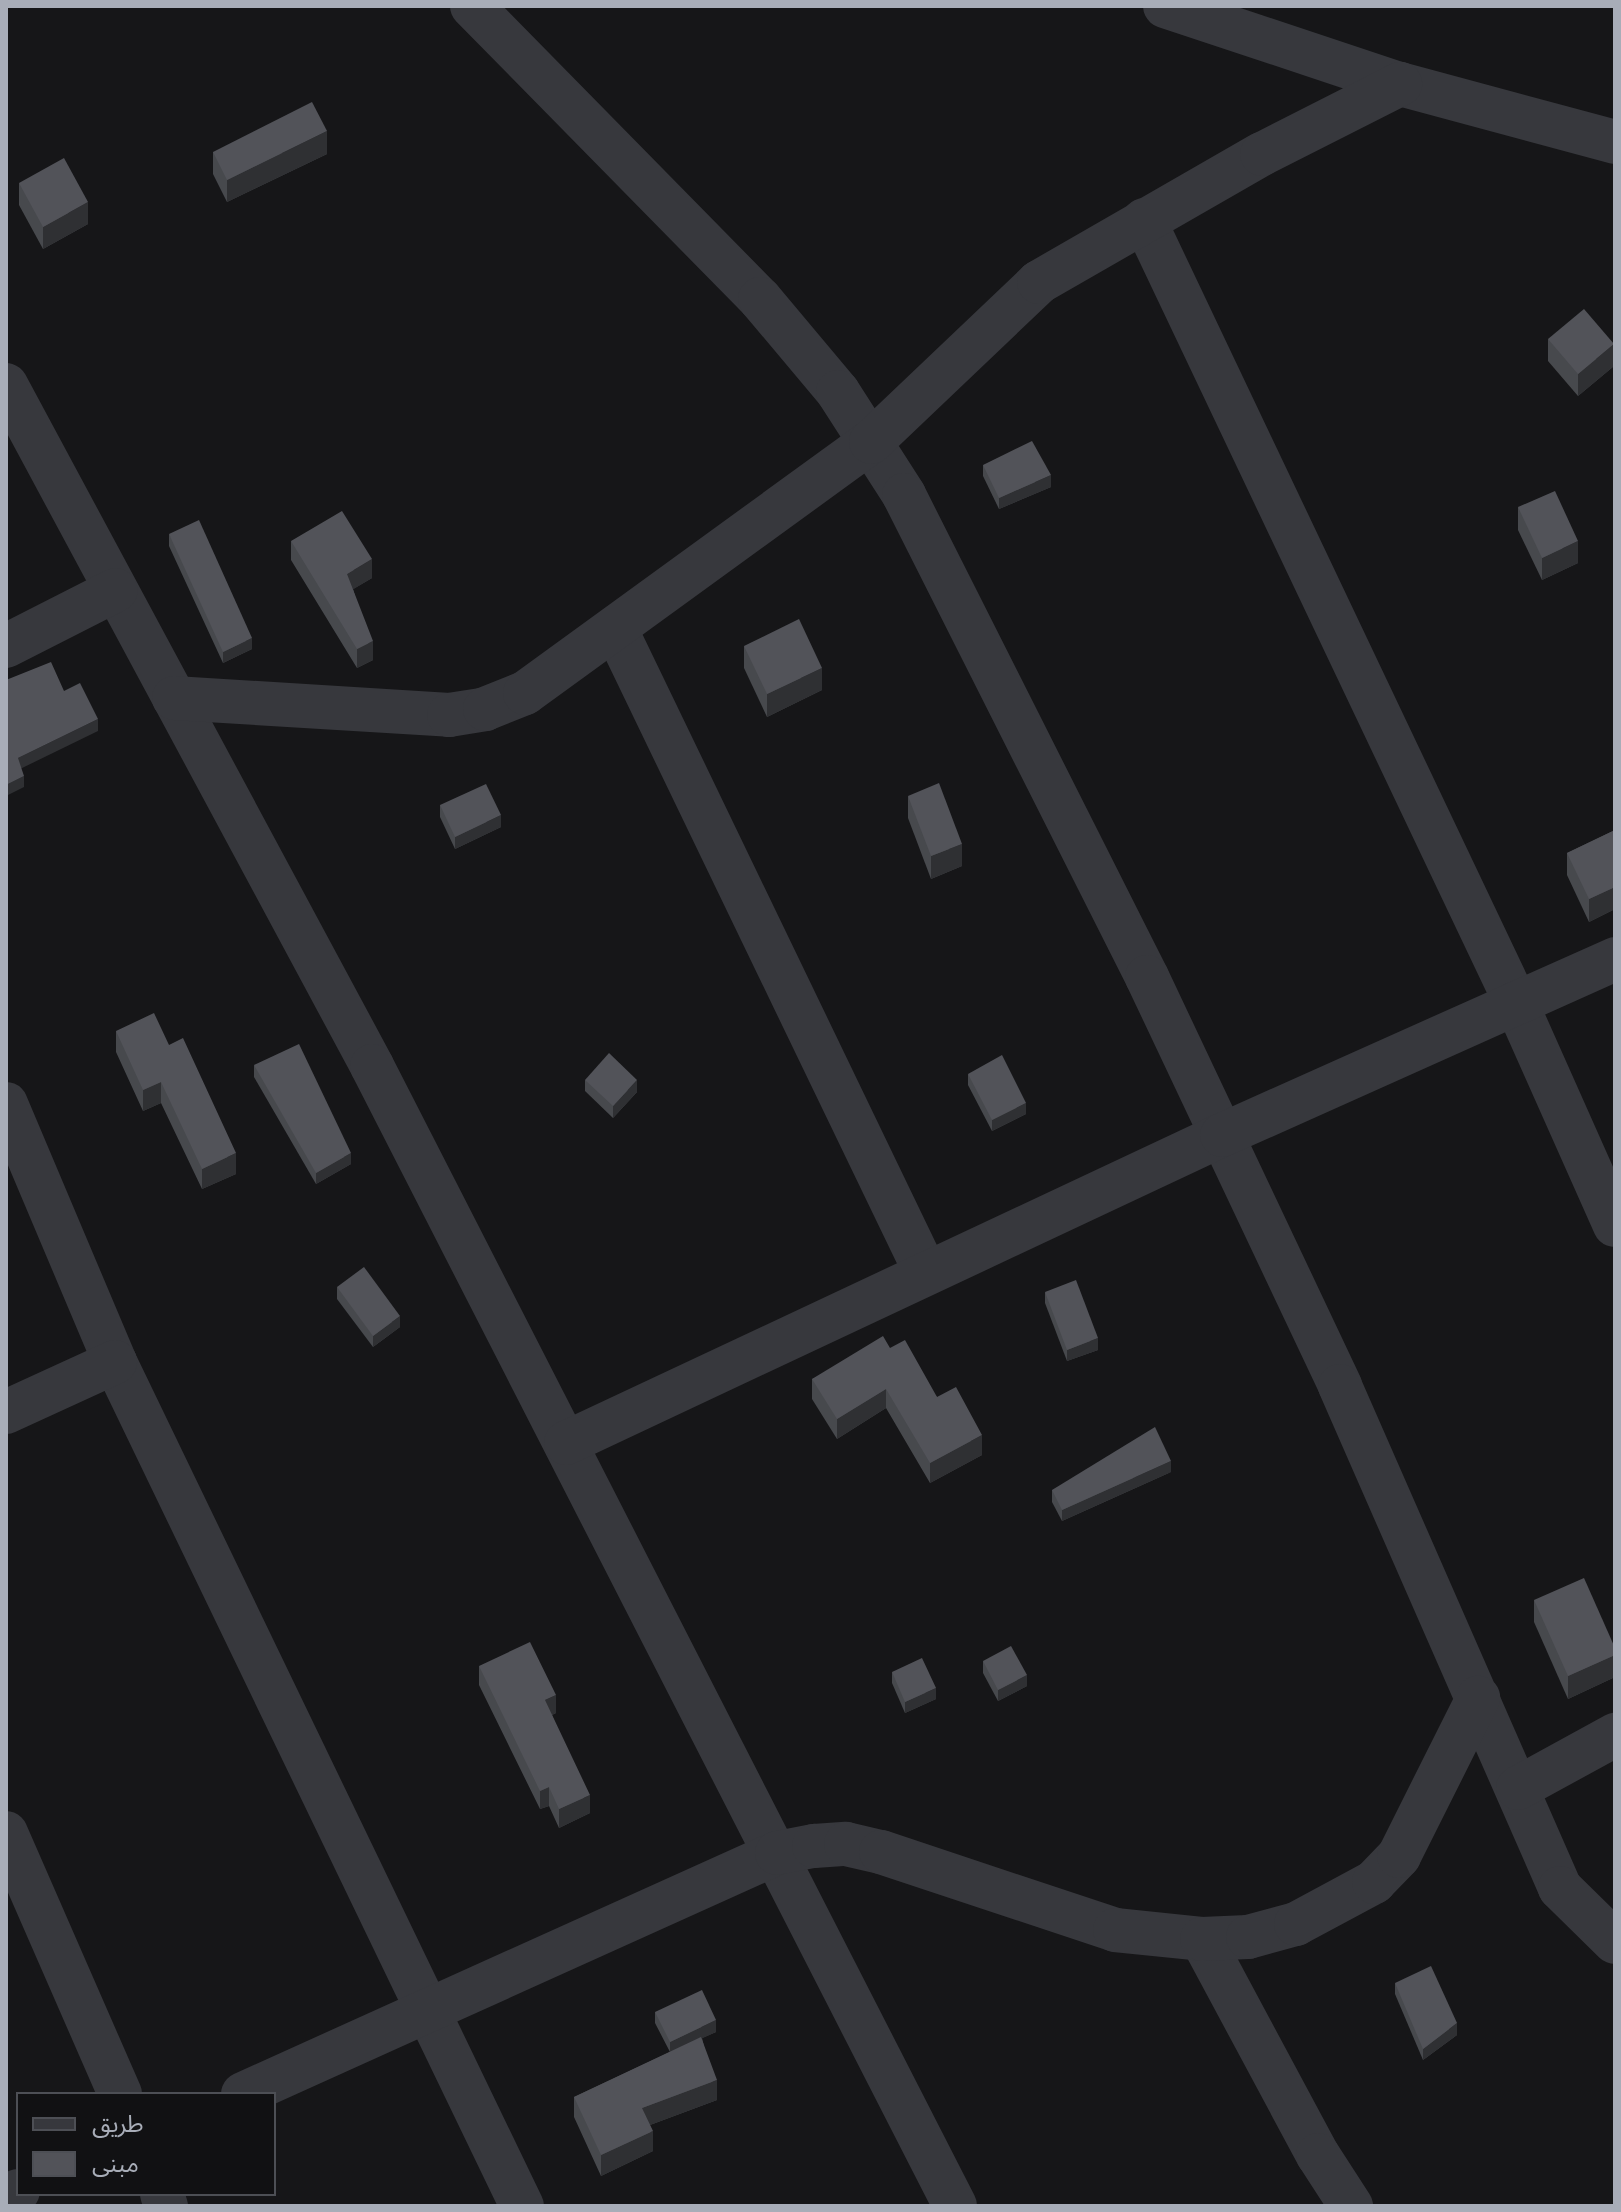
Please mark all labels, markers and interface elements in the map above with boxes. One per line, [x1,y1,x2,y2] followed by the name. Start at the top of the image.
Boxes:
[16,2092,276,2196] legend
[92,2109,144,2138] text: طريق
[92,2149,139,2178] text: مبنى

